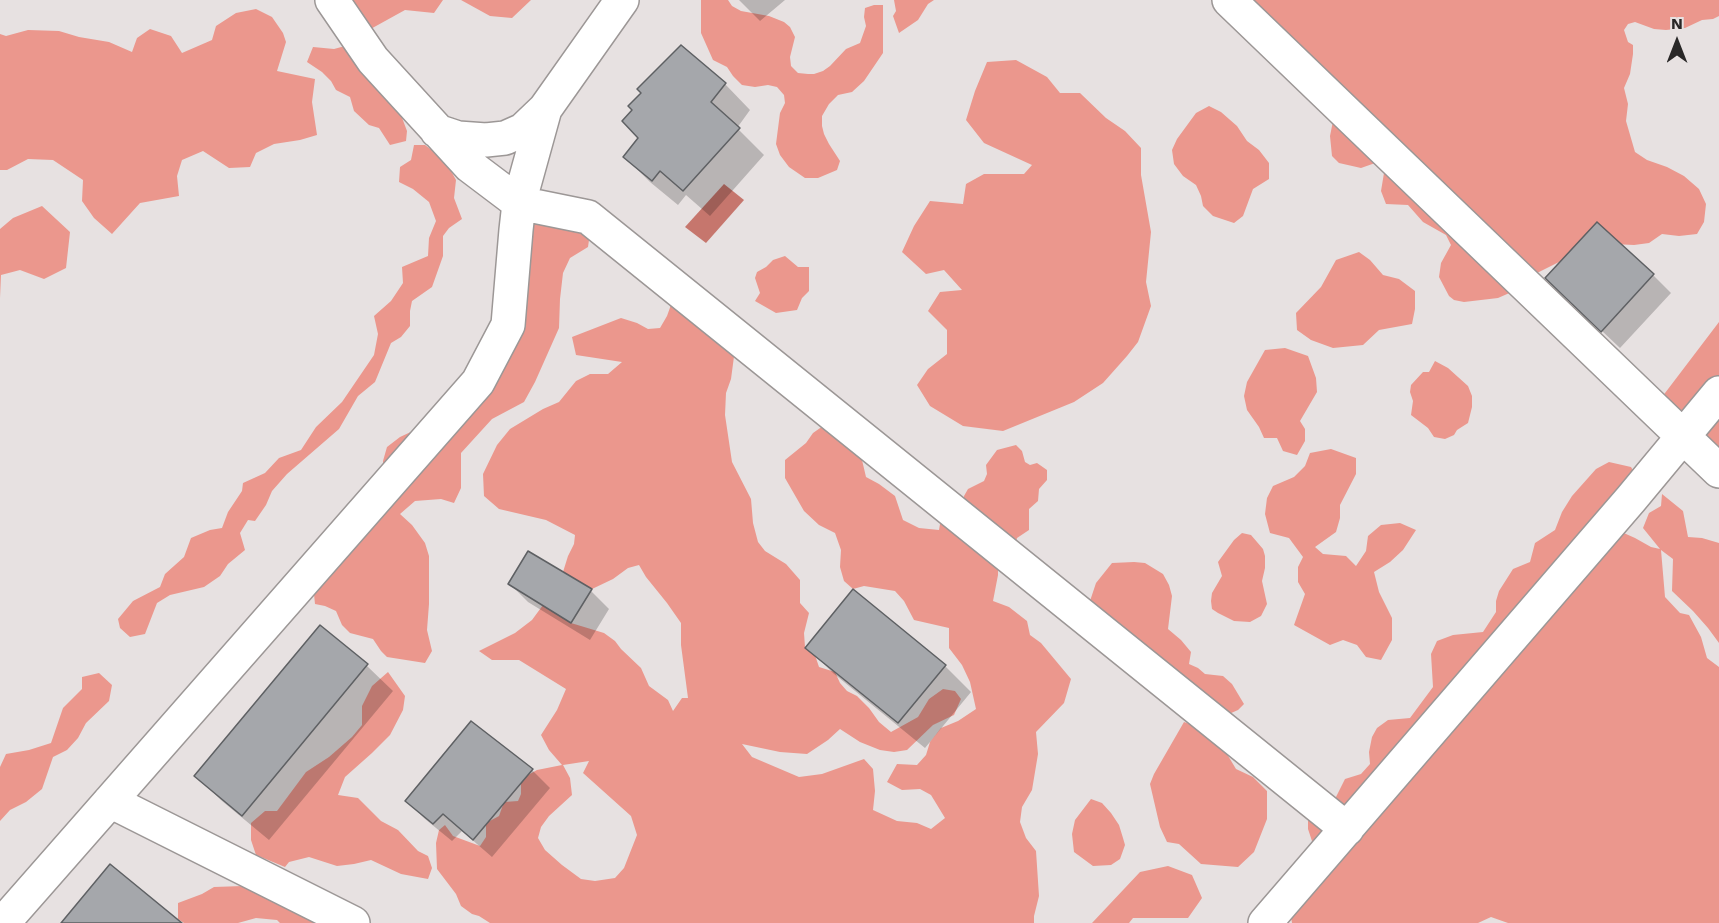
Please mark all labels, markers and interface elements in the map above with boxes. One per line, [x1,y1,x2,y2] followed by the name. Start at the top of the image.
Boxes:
[1647,12,1707,72] north arrow
[1671,14,1683,33] text: N

